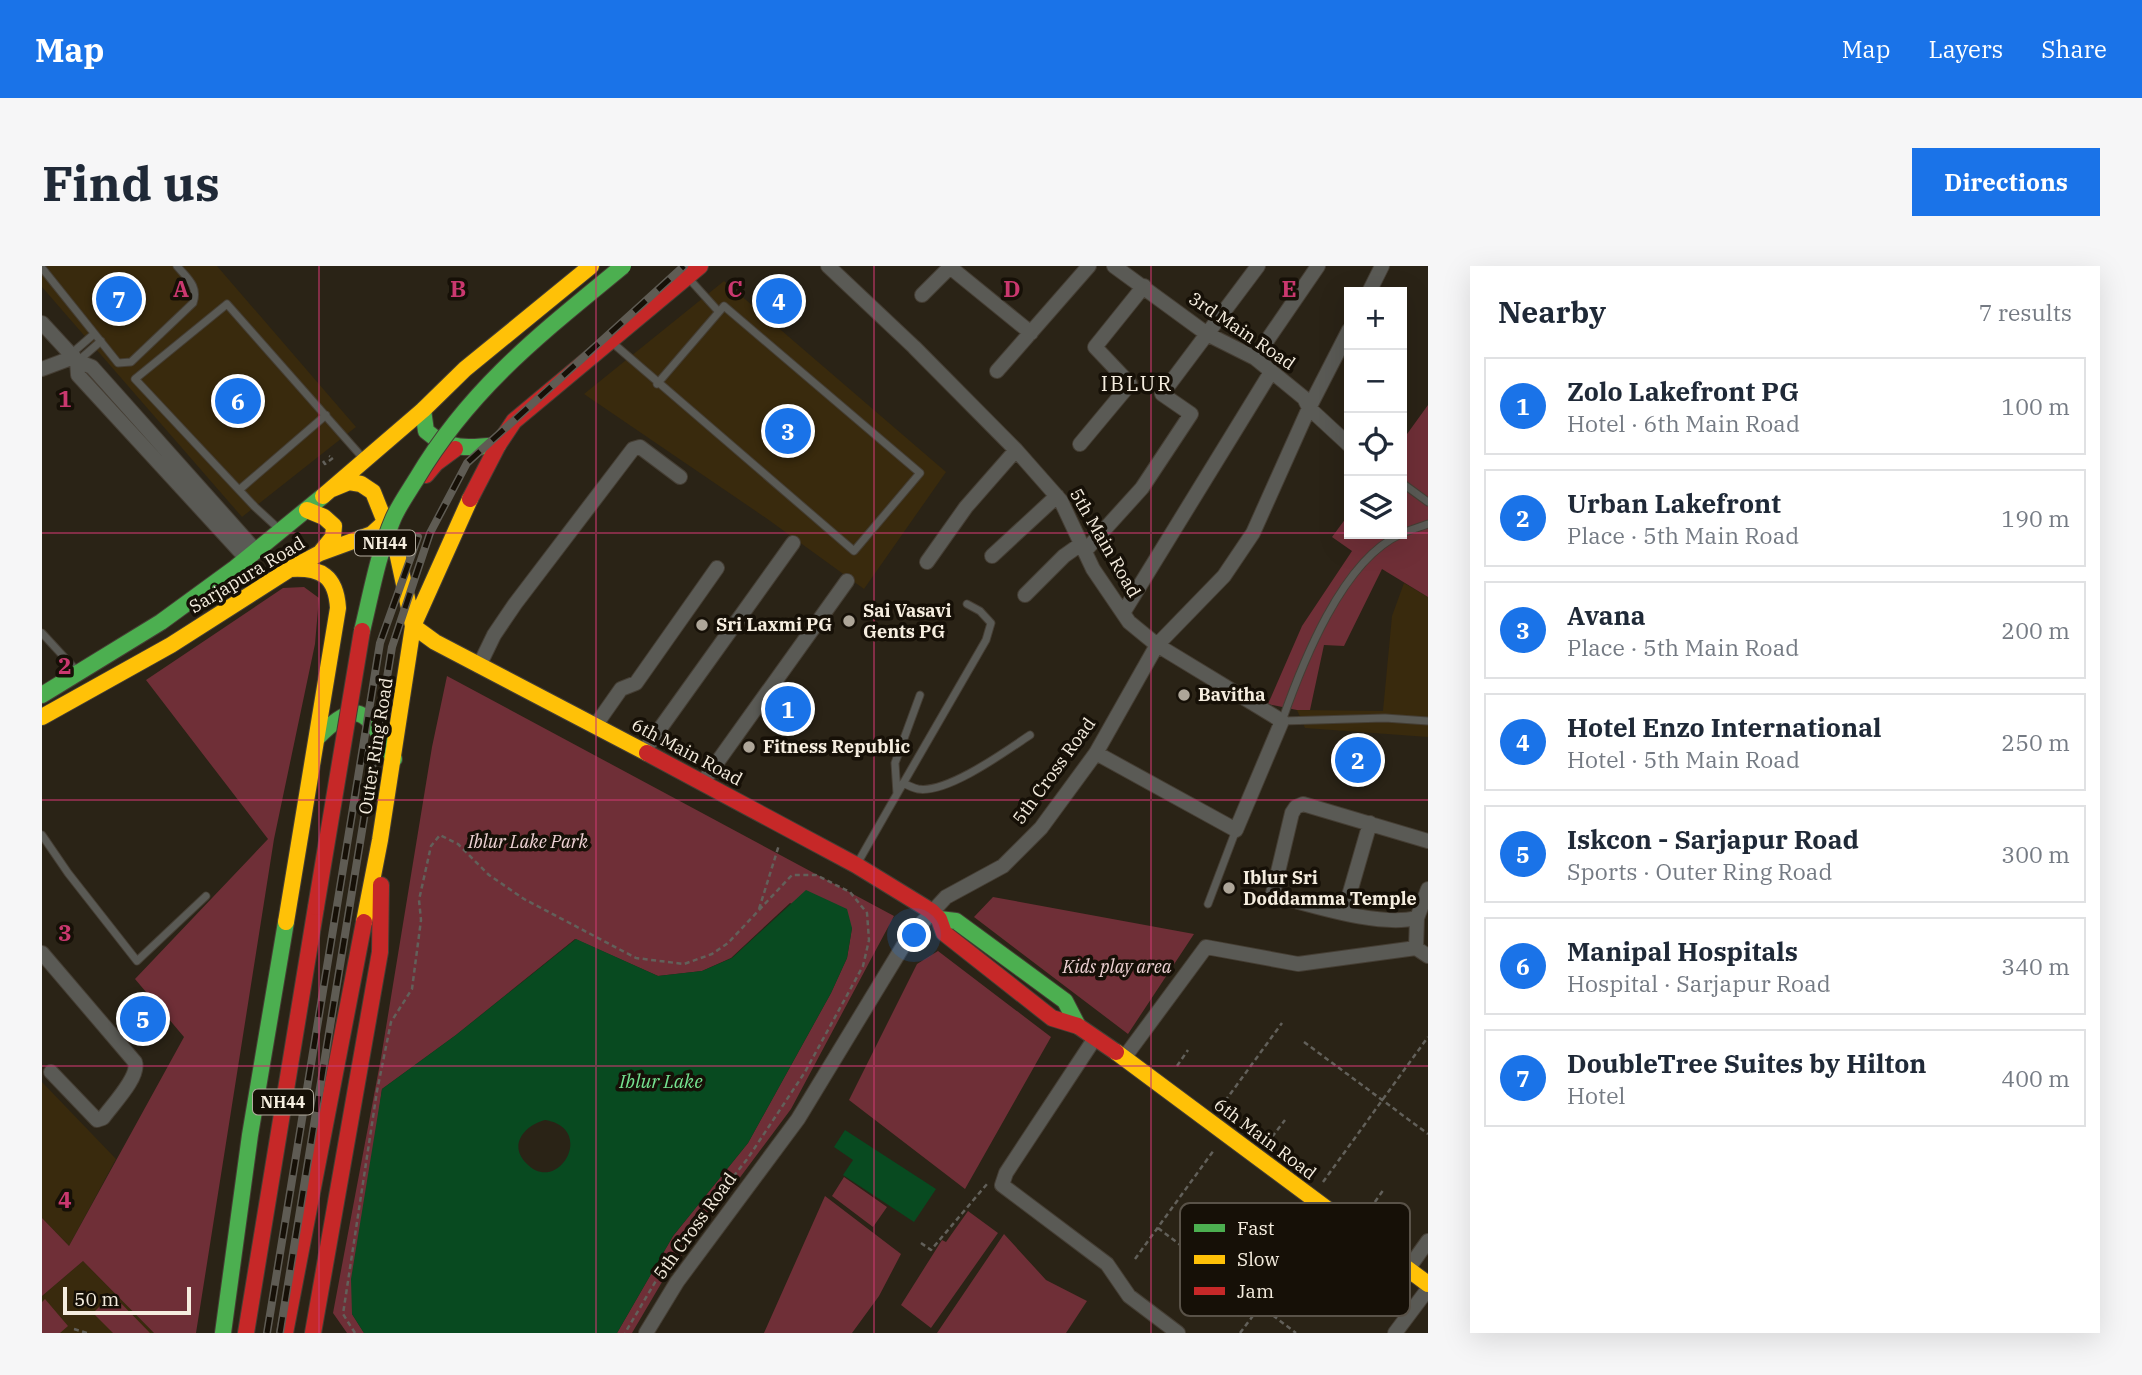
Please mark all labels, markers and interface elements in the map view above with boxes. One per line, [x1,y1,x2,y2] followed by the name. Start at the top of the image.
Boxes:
[35,28,104,71] text: Map
[1842,33,1890,65] text: Map
[1928,33,2003,65] text: Layers
[2041,33,2107,65] text: Share
[1912,148,2100,216] button: Directions
[42,151,220,214] text: Find us
[96,273,142,325] pin: 7
[173,273,189,303] text: A
[450,273,466,303] text: B
[727,273,743,303] text: C
[1003,273,1021,303] text: D
[1281,273,1297,303] text: E
[756,275,802,327] pin: 4
[1185,286,1300,375] street label: 3rd Main Road
[1344,287,1407,539] map controls
[1344,287,1407,350] button: +
[1498,292,1606,331] text: Nearby
[1979,297,2072,327] text: 7 results
[1344,350,1407,413] button: −
[1101,369,1173,397] district label: IBLUR
[1567,374,1799,408] text: Zolo Lakefront PG
[215,375,261,427] pin: 6
[58,383,72,413] text: 1
[1516,391,1530,421] text: 1
[2001,391,2070,421] text: 100 m
[765,405,811,457] pin: 3
[1567,408,1800,438] text: Hotel · 6th Main Road
[1344,413,1407,476] button: locate
[1344,476,1407,539] button: layers
[1065,484,1146,602] street label: 5th Main Road
[1567,486,1781,520] text: Urban Lakefront
[1516,503,1530,533] text: 2
[2001,503,2070,533] text: 190 m
[1567,520,1799,550] text: Place · 5th Main Road
[355,530,415,556] road number: NH44
[185,531,309,618] street label: Sarjapura Road
[1567,598,1646,632] text: Avana
[863,599,952,643] place label: Sai Vasavi Gents PG
[716,613,832,636] place label: Sri Laxmi PG
[841,613,857,629] marker: Sai Vasavi Gents PG
[1516,615,1530,645] text: 3
[2001,615,2070,645] text: 200 m
[694,617,710,633] marker: Sri Laxmi PG
[1567,632,1799,662] text: Place · 5th Main Road
[58,650,72,680] text: 2
[353,676,398,816] street label: Outer Ring Road
[765,683,811,735] pin: 1
[1198,683,1266,706] place label: Bavitha
[1176,687,1192,703] marker: Bavitha
[1567,710,1882,744] text: Hotel Enzo International
[628,713,747,790] street label: 6th Main Road
[1007,713,1100,829] street label: 5th Cross Road
[1516,727,1530,757] text: 4
[2001,727,2070,757] text: 250 m
[1335,734,1381,786] pin: 2
[763,735,910,758] place label: Fitness Republic
[741,739,757,755] marker: Fitness Republic
[1567,744,1800,774] text: Hotel · 5th Main Road
[1567,822,1859,856] text: Iskcon - Sarjapur Road
[467,830,589,853] park label: Iblur Lake Park
[1516,839,1530,869] text: 5
[2001,839,2070,869] text: 300 m
[1567,856,1832,886] text: Sports · Outer Ring Road
[1243,866,1417,910] place label: Iblur Sri Doddamma Temple
[1221,880,1237,896] marker: Iblur Sri Doddamma Temple
[58,917,72,947] text: 3
[897,918,931,952] your location
[1567,934,1798,968] text: Manipal Hospitals
[1516,951,1530,981] text: 6
[2001,951,2070,981] text: 340 m
[1061,955,1172,978] park label: Kids play area
[1567,968,1831,998] text: Hospital · Sarjapur Road
[120,993,166,1045] pin: 5
[1567,1046,1926,1080] text: DoubleTree Suites by Hilton
[1516,1063,1530,1093] text: 7
[2001,1063,2070,1093] text: 400 m
[618,1069,703,1093] water label: Iblur Lake
[1567,1080,1625,1110] text: Hotel
[253,1090,313,1114] road number: NH44
[1210,1093,1321,1185] street label: 6th Main Road
[648,1168,741,1284] street label: 5th Cross Road
[58,1184,72,1214] text: 4
[1180,1203,1410,1316] legend
[1237,1216,1275,1240] text: Fast
[1237,1247,1279,1271] text: Slow
[1237,1279,1274,1303] text: Jam
[63,1284,191,1316] scale bar
[74,1287,119,1311] text: 50 m

